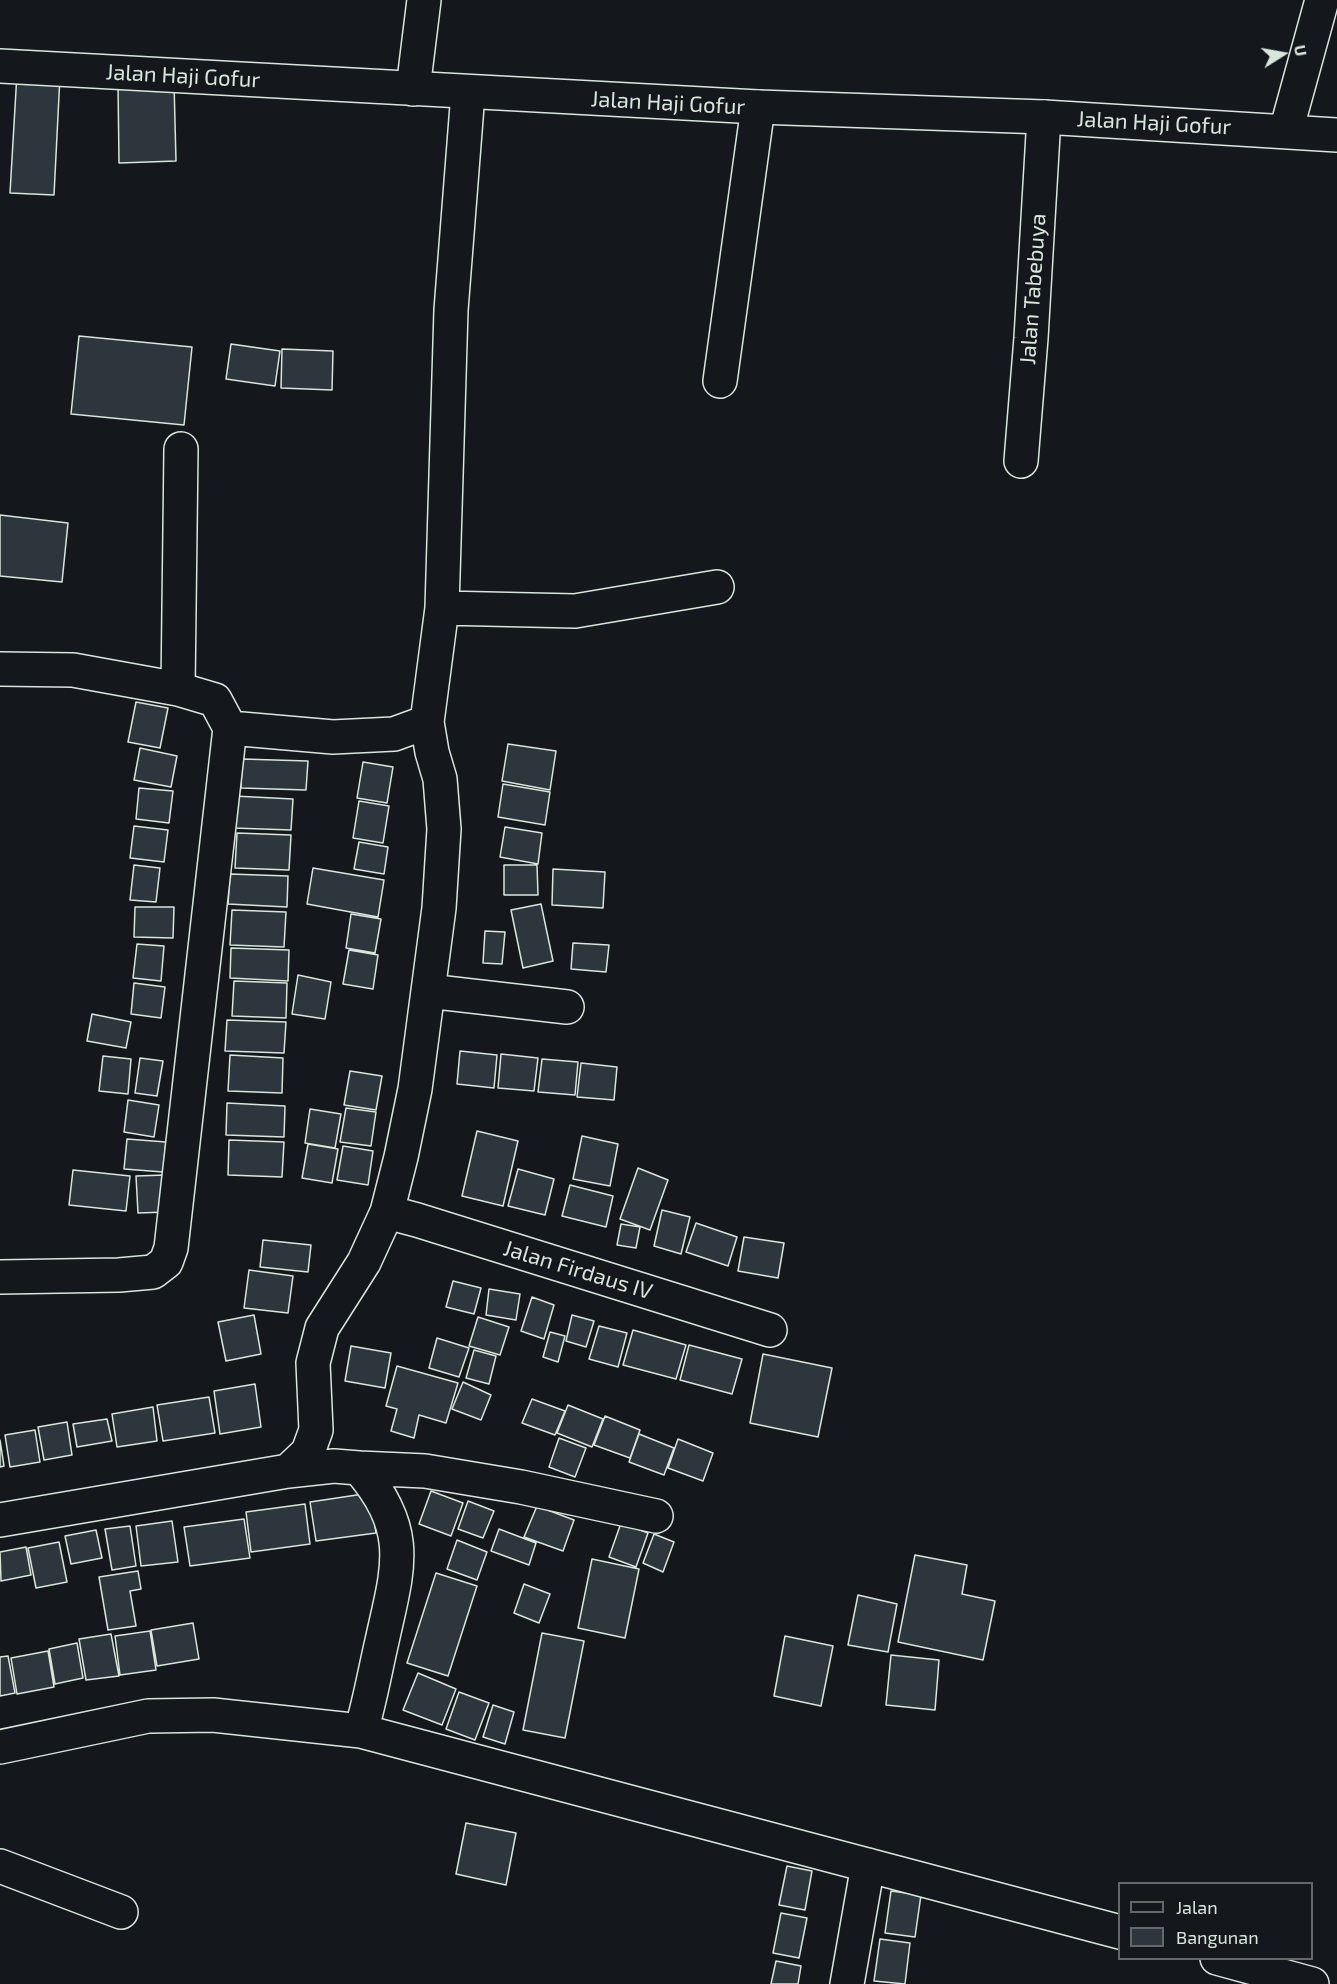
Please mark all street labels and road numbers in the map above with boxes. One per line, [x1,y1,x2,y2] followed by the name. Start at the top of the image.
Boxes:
[105,59,261,93] street label: Jalan Haji Gofur
[590,86,746,120] street label: Jalan Haji Gofur
[1076,106,1232,140] street label: Jalan Haji Gofur
[1015,212,1051,366] street label: Jalan Tabebuya
[500,1235,656,1305] street label: Jalan Firdaus IV

